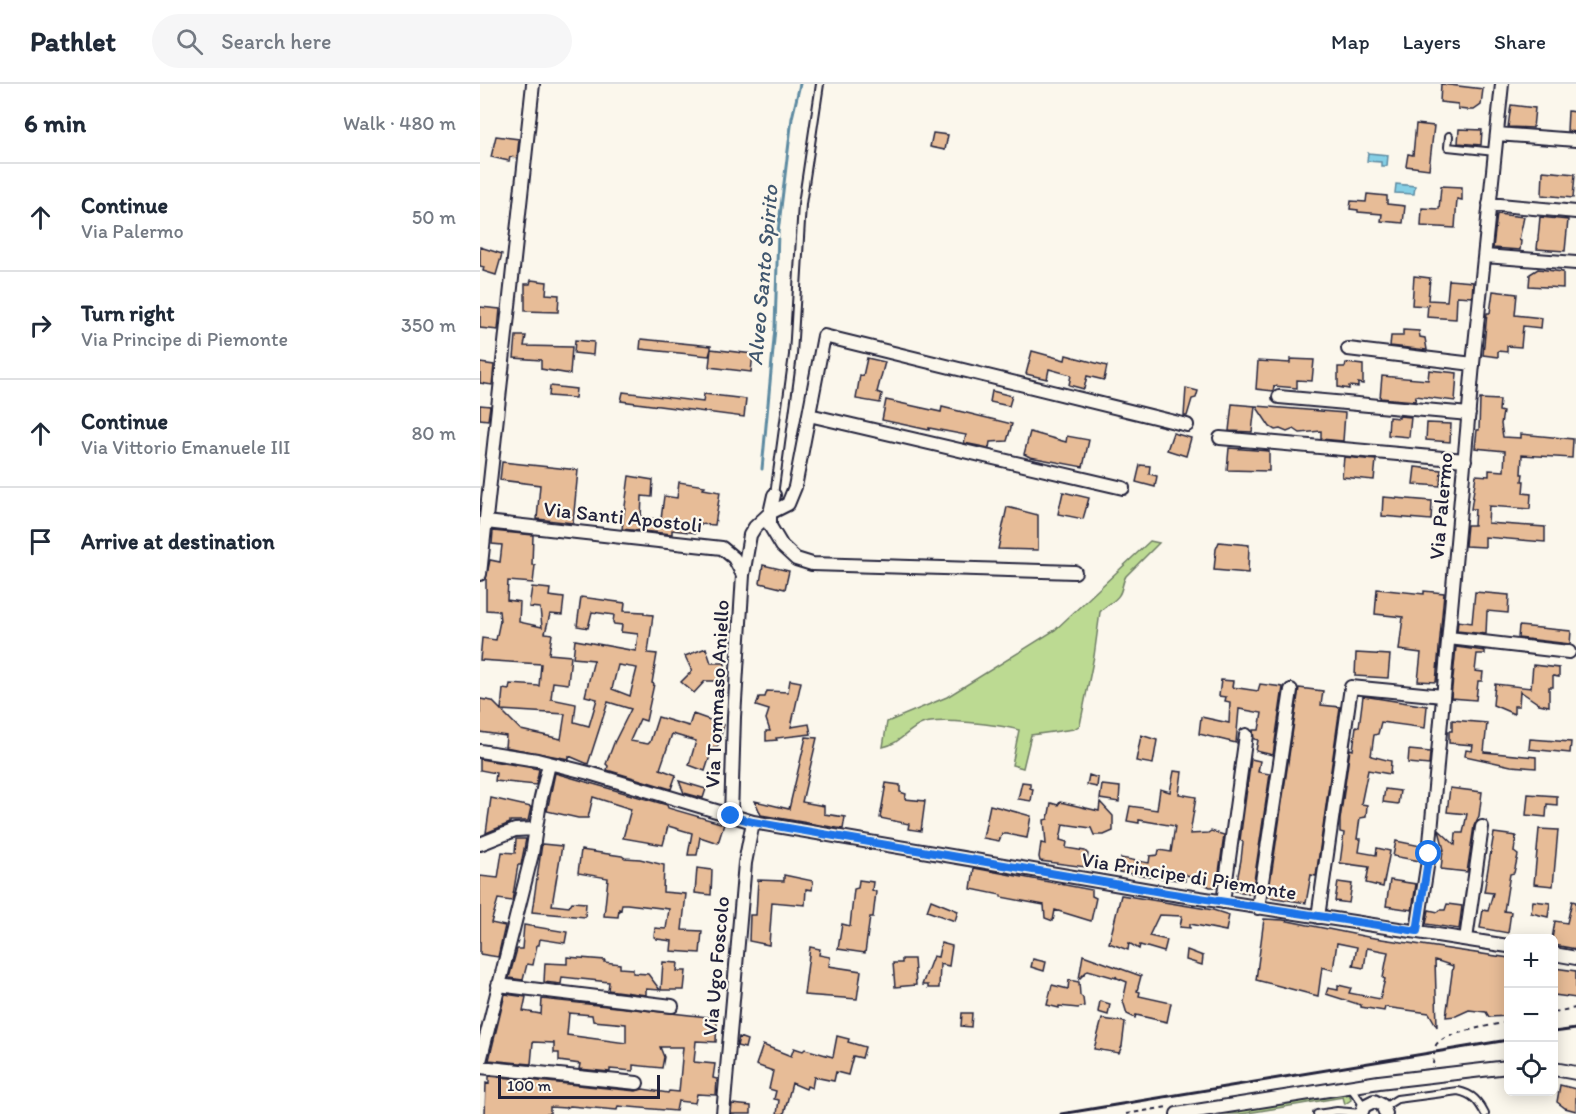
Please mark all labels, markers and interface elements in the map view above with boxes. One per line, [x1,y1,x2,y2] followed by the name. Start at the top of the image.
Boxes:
[152,14,572,68] search box
[30,24,116,58] text: Pathlet
[173,25,206,58] icon: search
[221,28,331,55] text: Search here
[1331,29,1370,54] text: Map
[1403,29,1461,54] text: Layers
[1494,29,1546,54] text: Share
[24,107,86,139] text: 6 min
[343,111,456,135] text: Walk · 480 m
[741,183,784,366] water label: Alveo Santo Spirito
[81,192,168,219] text: Continue
[24,201,57,234] icon: ahead
[412,205,456,229] text: 50 m
[81,219,184,243] text: Via Palermo
[81,300,175,327] text: Turn right
[24,309,57,342] icon: right
[401,313,456,337] text: 350 m
[81,327,288,351] text: Via Principe di Piemonte
[81,408,168,435] text: Continue
[24,417,57,450] icon: ahead
[411,421,456,445] text: 80 m
[81,435,291,459] text: Via Vittorio Emanuele III
[1423,451,1458,561] street label: Via Palermo
[542,496,704,537] street label: Via Santi Apostoli
[24,525,57,558] icon: arrive
[81,528,275,555] text: Arrive at destination
[699,599,734,789] street label: Via Tommaso Aniello
[717,802,743,828] route end
[1415,840,1441,866] route start
[1080,846,1298,905] street label: Via Principe di Piemonte
[697,895,734,1037] street label: Via Ugo Foscolo
[1504,934,1558,1096] map controls
[1504,934,1558,988] button: +
[1504,988,1558,1042] button: −
[1504,1042,1558,1096] button: locate
[498,1072,660,1100] scale bar
[507,1076,551,1095] text: 100 m

